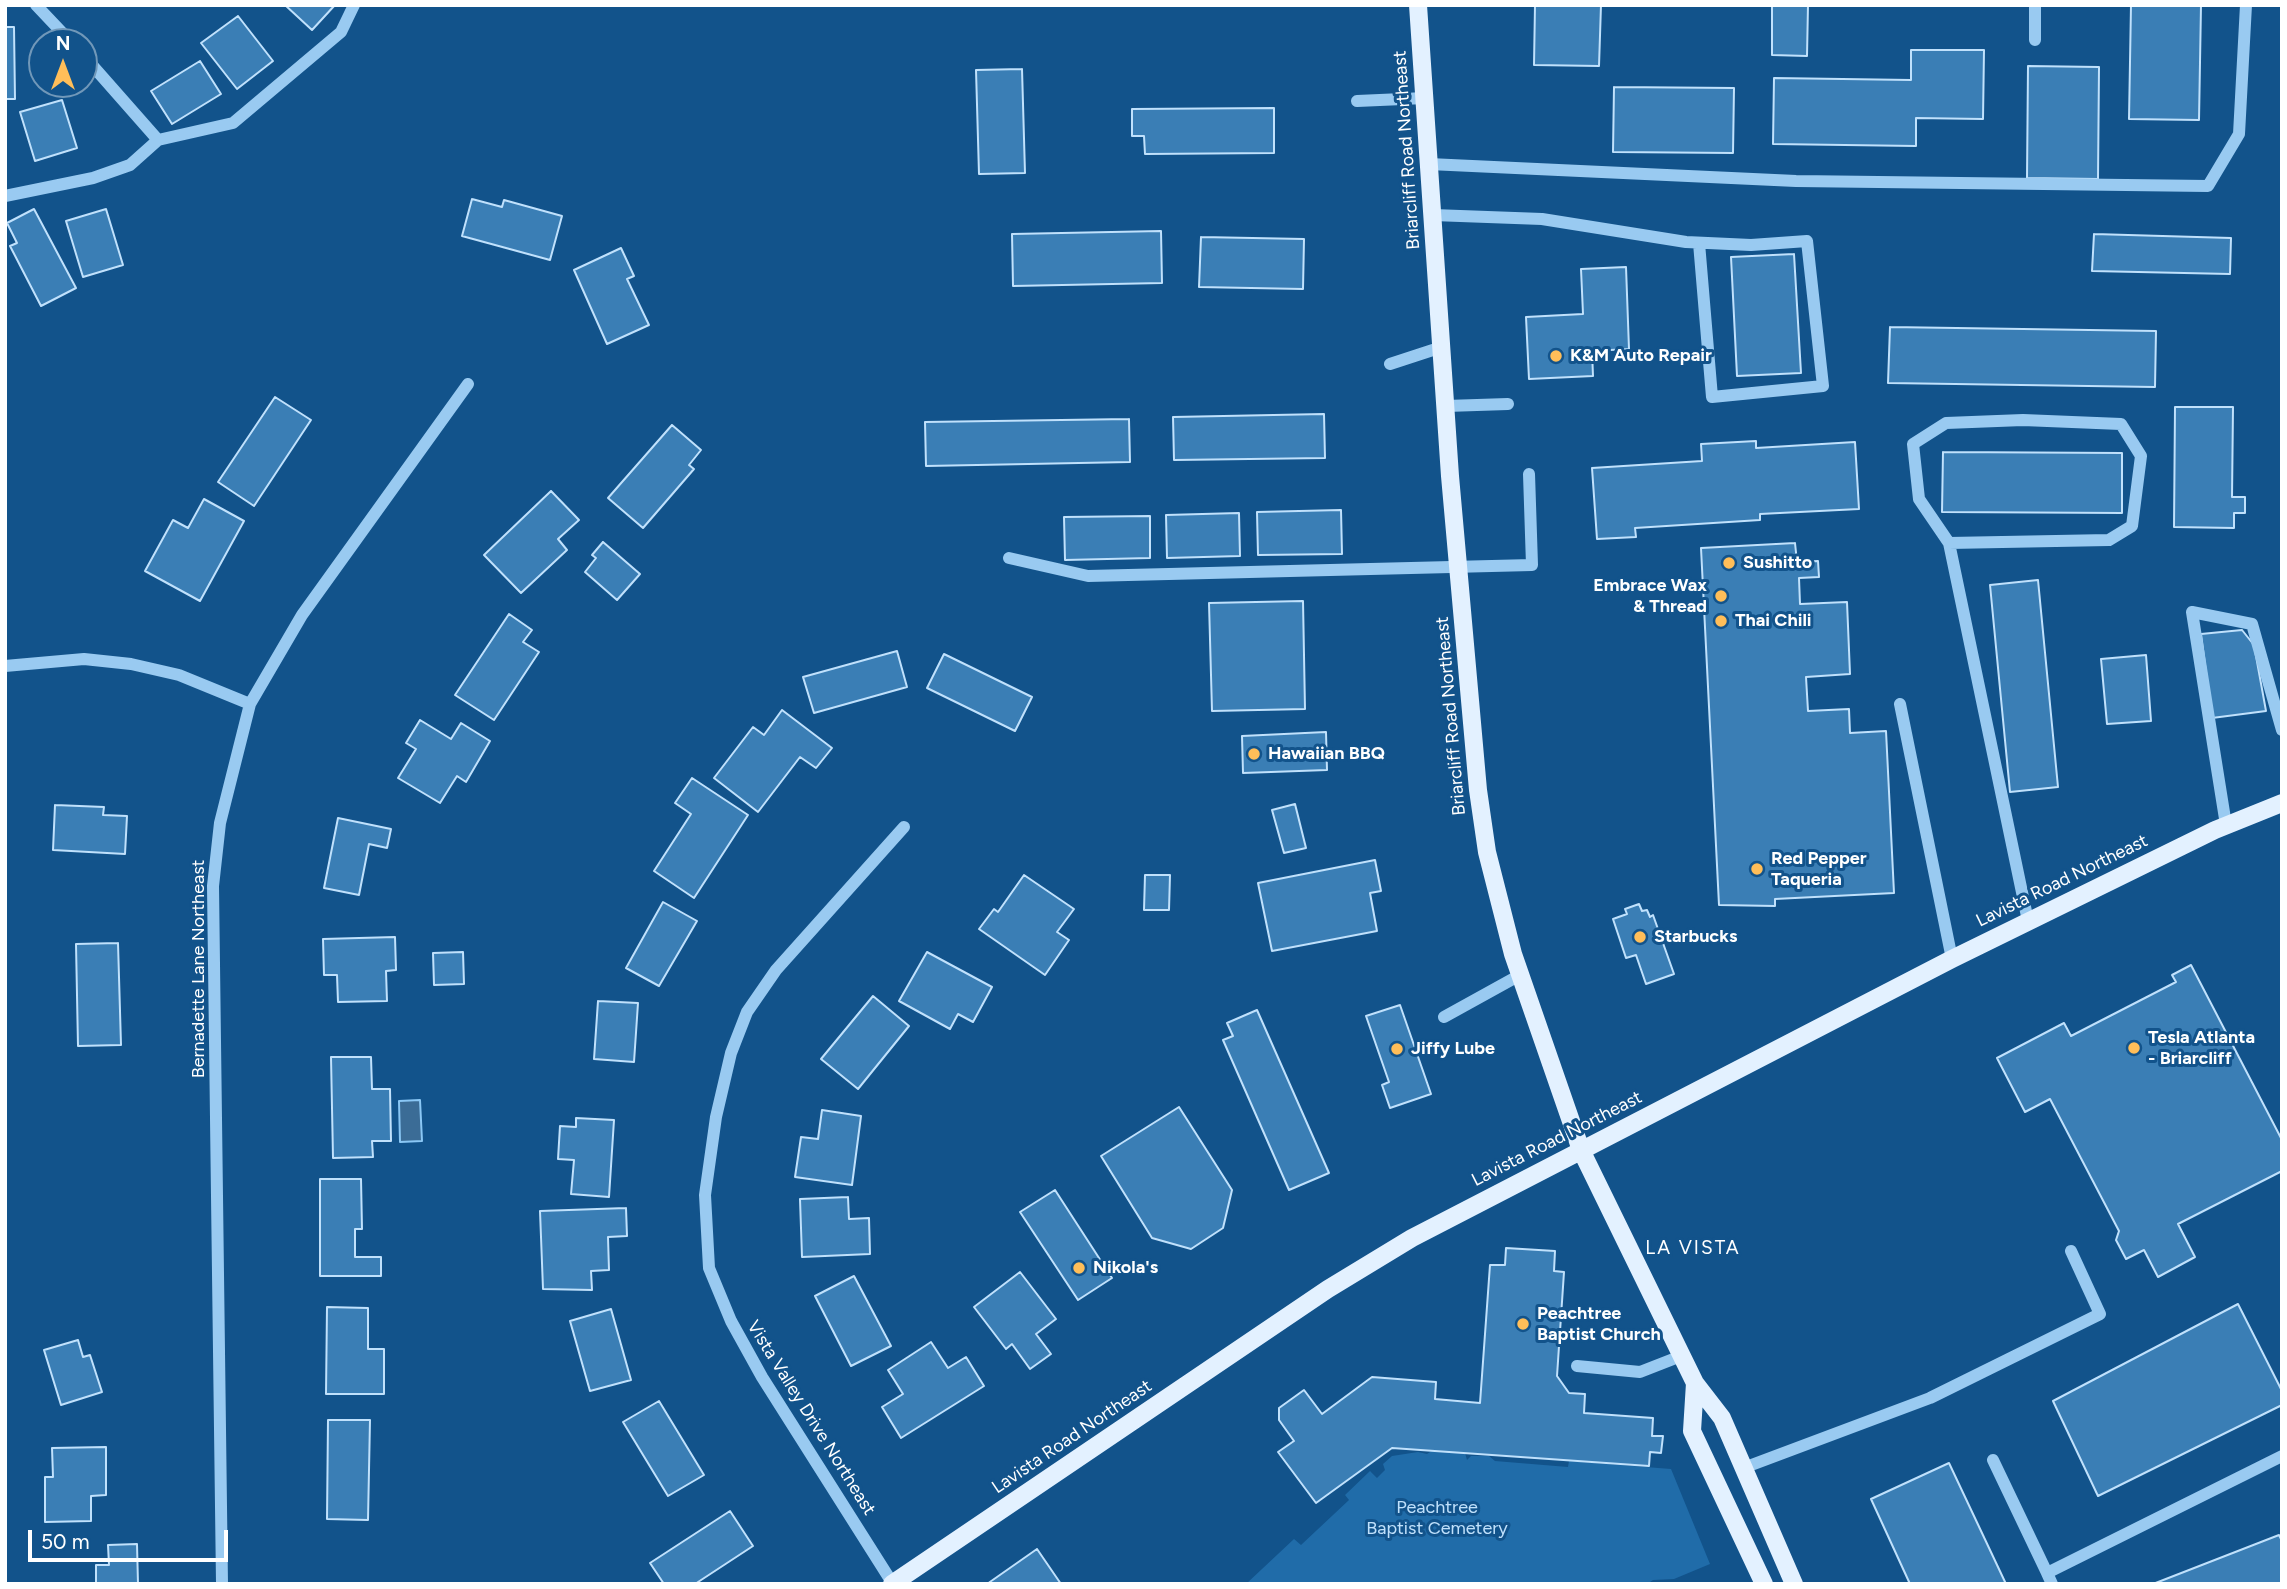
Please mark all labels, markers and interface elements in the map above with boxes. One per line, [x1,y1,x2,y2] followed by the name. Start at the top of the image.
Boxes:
[28,28,98,98] north arrow
[56,32,70,55] text: N
[1389,50,1425,250] street label: Briarcliff Road Northeast
[1570,345,1712,367] place label: K&M Auto Repair
[1548,348,1564,364] marker: K&M Auto Repair
[1743,552,1812,574] place label: Sushitto
[1721,555,1737,571] marker: Sushitto
[1593,575,1707,618] place label: Embrace Wax & Thread
[1713,588,1729,604] marker: Embrace Wax & Thread
[1735,610,1812,632] place label: Thai Chili
[1713,613,1729,629] marker: Thai Chili
[1432,616,1470,816] street label: Briarcliff Road Northeast
[1268,743,1385,765] place label: Hawaiian BBQ
[1246,746,1262,762] marker: Hawaiian BBQ
[1973,830,2151,932] street label: Lavista Road Northeast
[1771,848,1867,890] place label: Red Pepper Taqueria
[188,860,210,1078] street label: Bernadette Lane Northeast
[1749,861,1765,877] marker: Red Pepper Taqueria
[1654,926,1737,948] place label: Starbucks
[1632,929,1648,945] marker: Starbucks
[2148,1027,2255,1070] place label: Tesla Atlanta - Briarcliff
[1411,1038,1495,1060] place label: Jiffy Lube
[2126,1040,2142,1056] marker: Tesla Atlanta - Briarcliff
[1389,1041,1405,1057] marker: Jiffy Lube
[1468,1087,1646,1191] street label: Lavista Road Northeast
[1646,1237,1740,1259] district label: LA VISTA
[1093,1257,1158,1279] place label: Nikola's
[1071,1260,1087,1276] marker: Nikola's
[1537,1303,1661,1346] place label: Peachtree Baptist Church
[1515,1316,1531,1332] marker: Peachtree Baptist Church
[742,1317,880,1519] street label: Vista Valley Drive Northeast
[988,1375,1156,1499] street label: Lavista Road Northeast
[1366,1497,1508,1540] park label: Peachtree Baptist Cemetery
[32,1516,231,1560] scale bar
[41,1529,90,1554] text: 50 m

